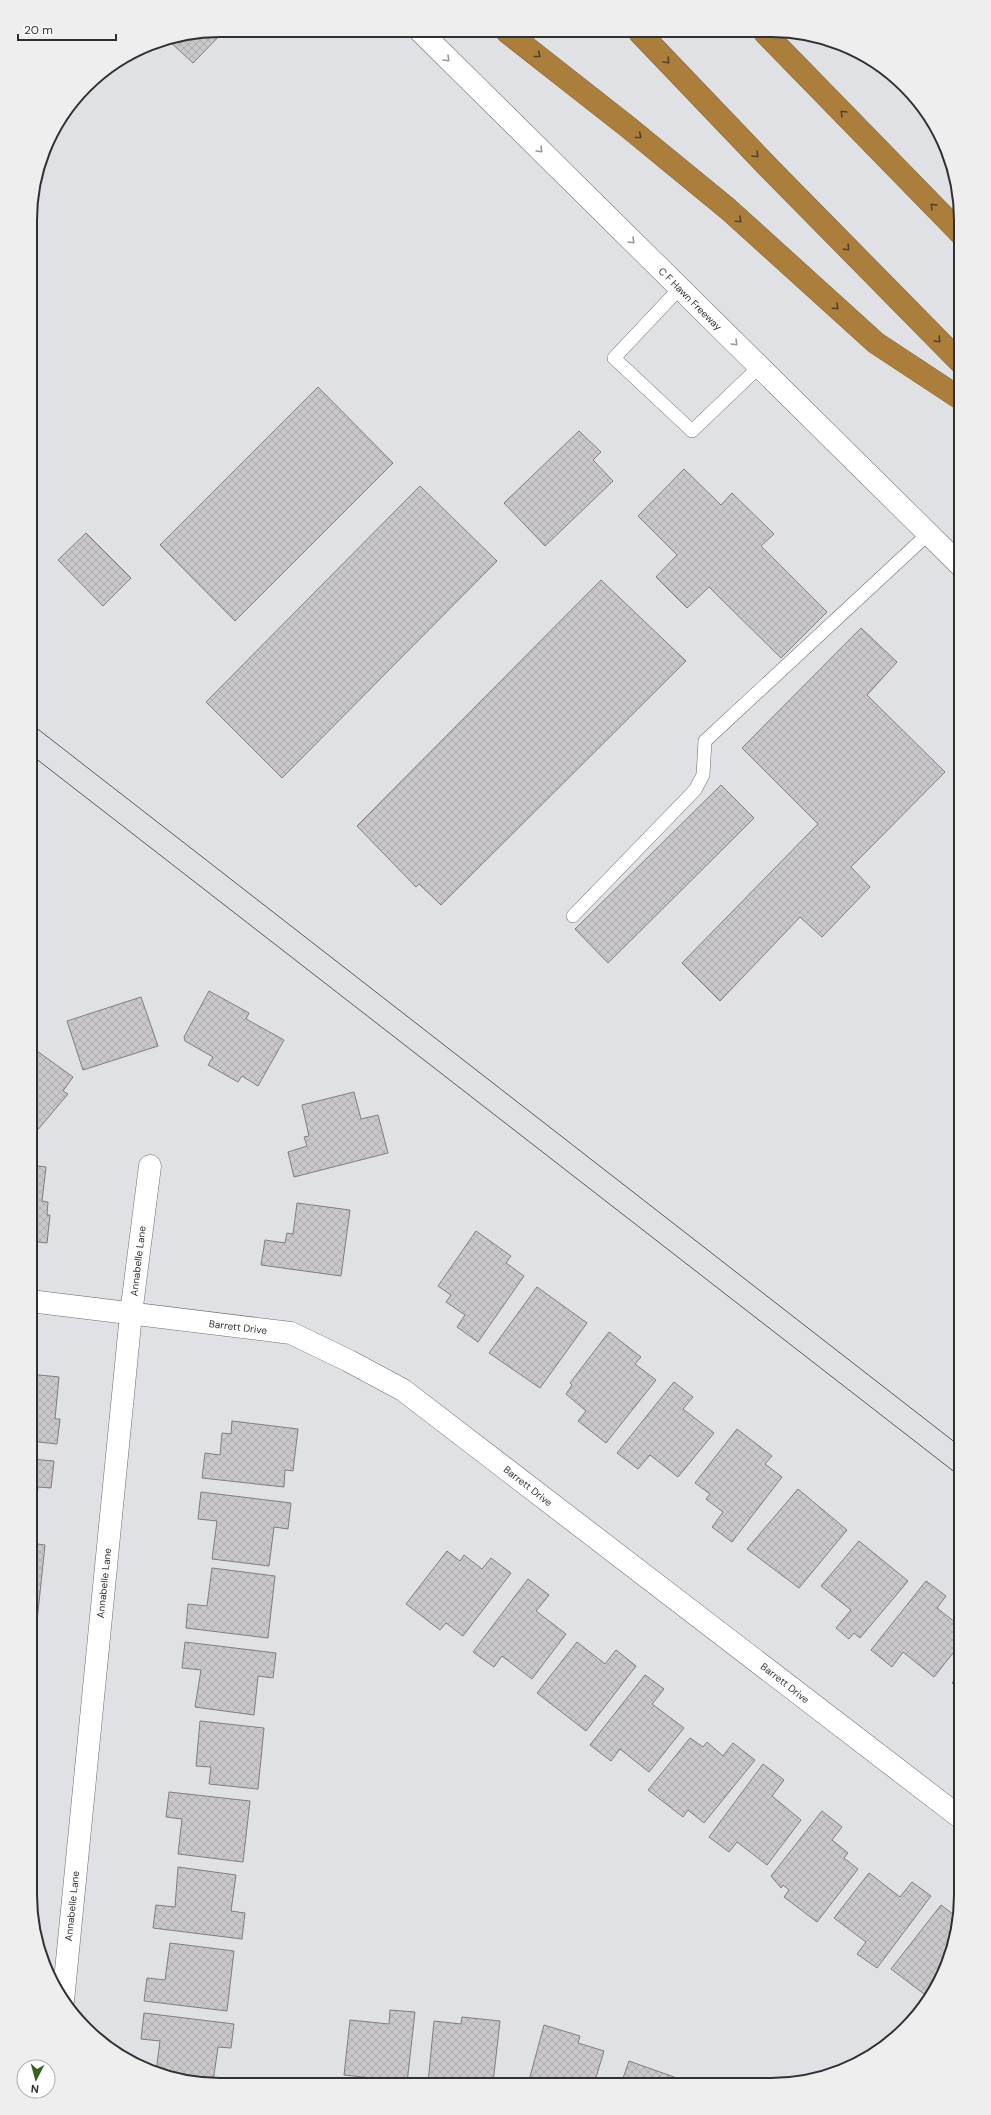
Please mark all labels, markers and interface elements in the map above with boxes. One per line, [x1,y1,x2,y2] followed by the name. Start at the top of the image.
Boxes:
[18,16,116,42] scale bar
[24,22,53,38] text: 20 m
[534,50,541,57] one-way arrow
[442,54,450,62] one-way arrow
[662,56,669,64] one-way arrow
[840,110,848,118] one-way arrow
[635,132,642,139] one-way arrow
[535,145,543,153] one-way arrow
[752,150,759,158] one-way arrow
[930,203,938,211] one-way arrow
[735,215,742,222] one-way arrow
[627,236,635,244] one-way arrow
[842,243,850,251] one-way arrow
[656,265,725,334] street label: C F Hawn Freeway
[831,302,839,309] one-way arrow
[934,335,941,343] one-way arrow
[730,338,738,345] one-way arrow
[127,1225,149,1297] street label: Annabelle Lane
[208,1317,268,1337] street label: Barrett Drive
[501,1463,555,1509] street label: Barrett Drive
[94,1547,114,1619] street label: Annabelle Lane
[758,1660,812,1706] street label: Barrett Drive
[62,1870,82,1942] street label: Annabelle Lane
[16,2059,56,2099] north arrow
[30,2082,40,2096] text: N

